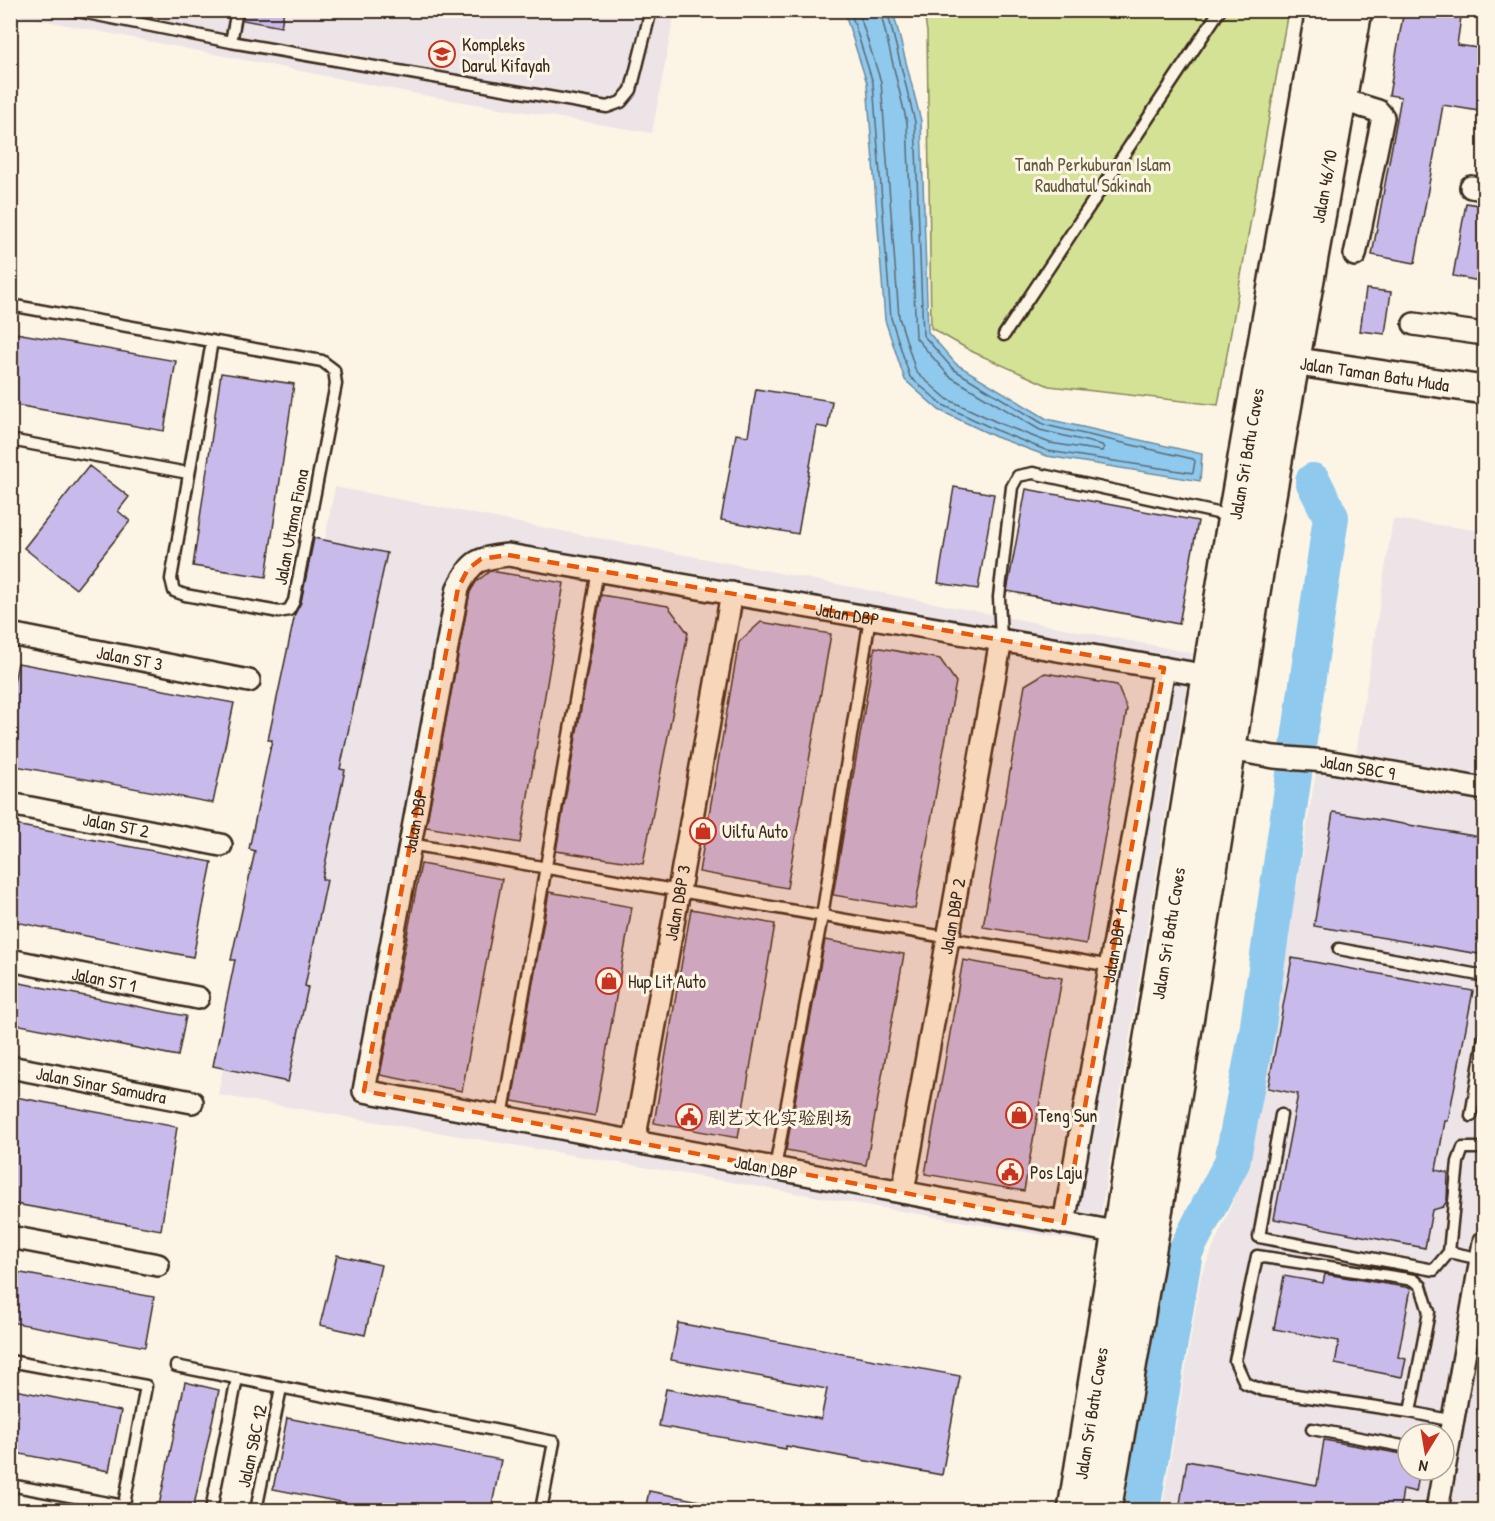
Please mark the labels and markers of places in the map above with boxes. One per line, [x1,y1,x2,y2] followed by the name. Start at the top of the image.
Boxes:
[462,32,550,78] place label: Kompleks Darul Kifayah
[427,39,457,69] school or university icon: Kompleks Darul Kifayah
[688,816,718,846] shop icon: Uilfu Auto
[722,819,788,844] place label: Uilfu Auto
[594,966,624,996] shop icon: Hup Lit Auto
[628,969,706,994] place label: Hup Lit Auto
[1004,1100,1034,1130] shop icon: Teng Sun
[674,1102,704,1132] public building icon: 剧艺文化实验剧场
[1038,1103,1097,1128] place label: Teng Sun
[708,1105,852,1130] place label: 剧艺文化实验剧场
[995,1157,1025,1187] public building icon: Pos Laju
[1030,1160,1082,1185] place label: Pos Laju

